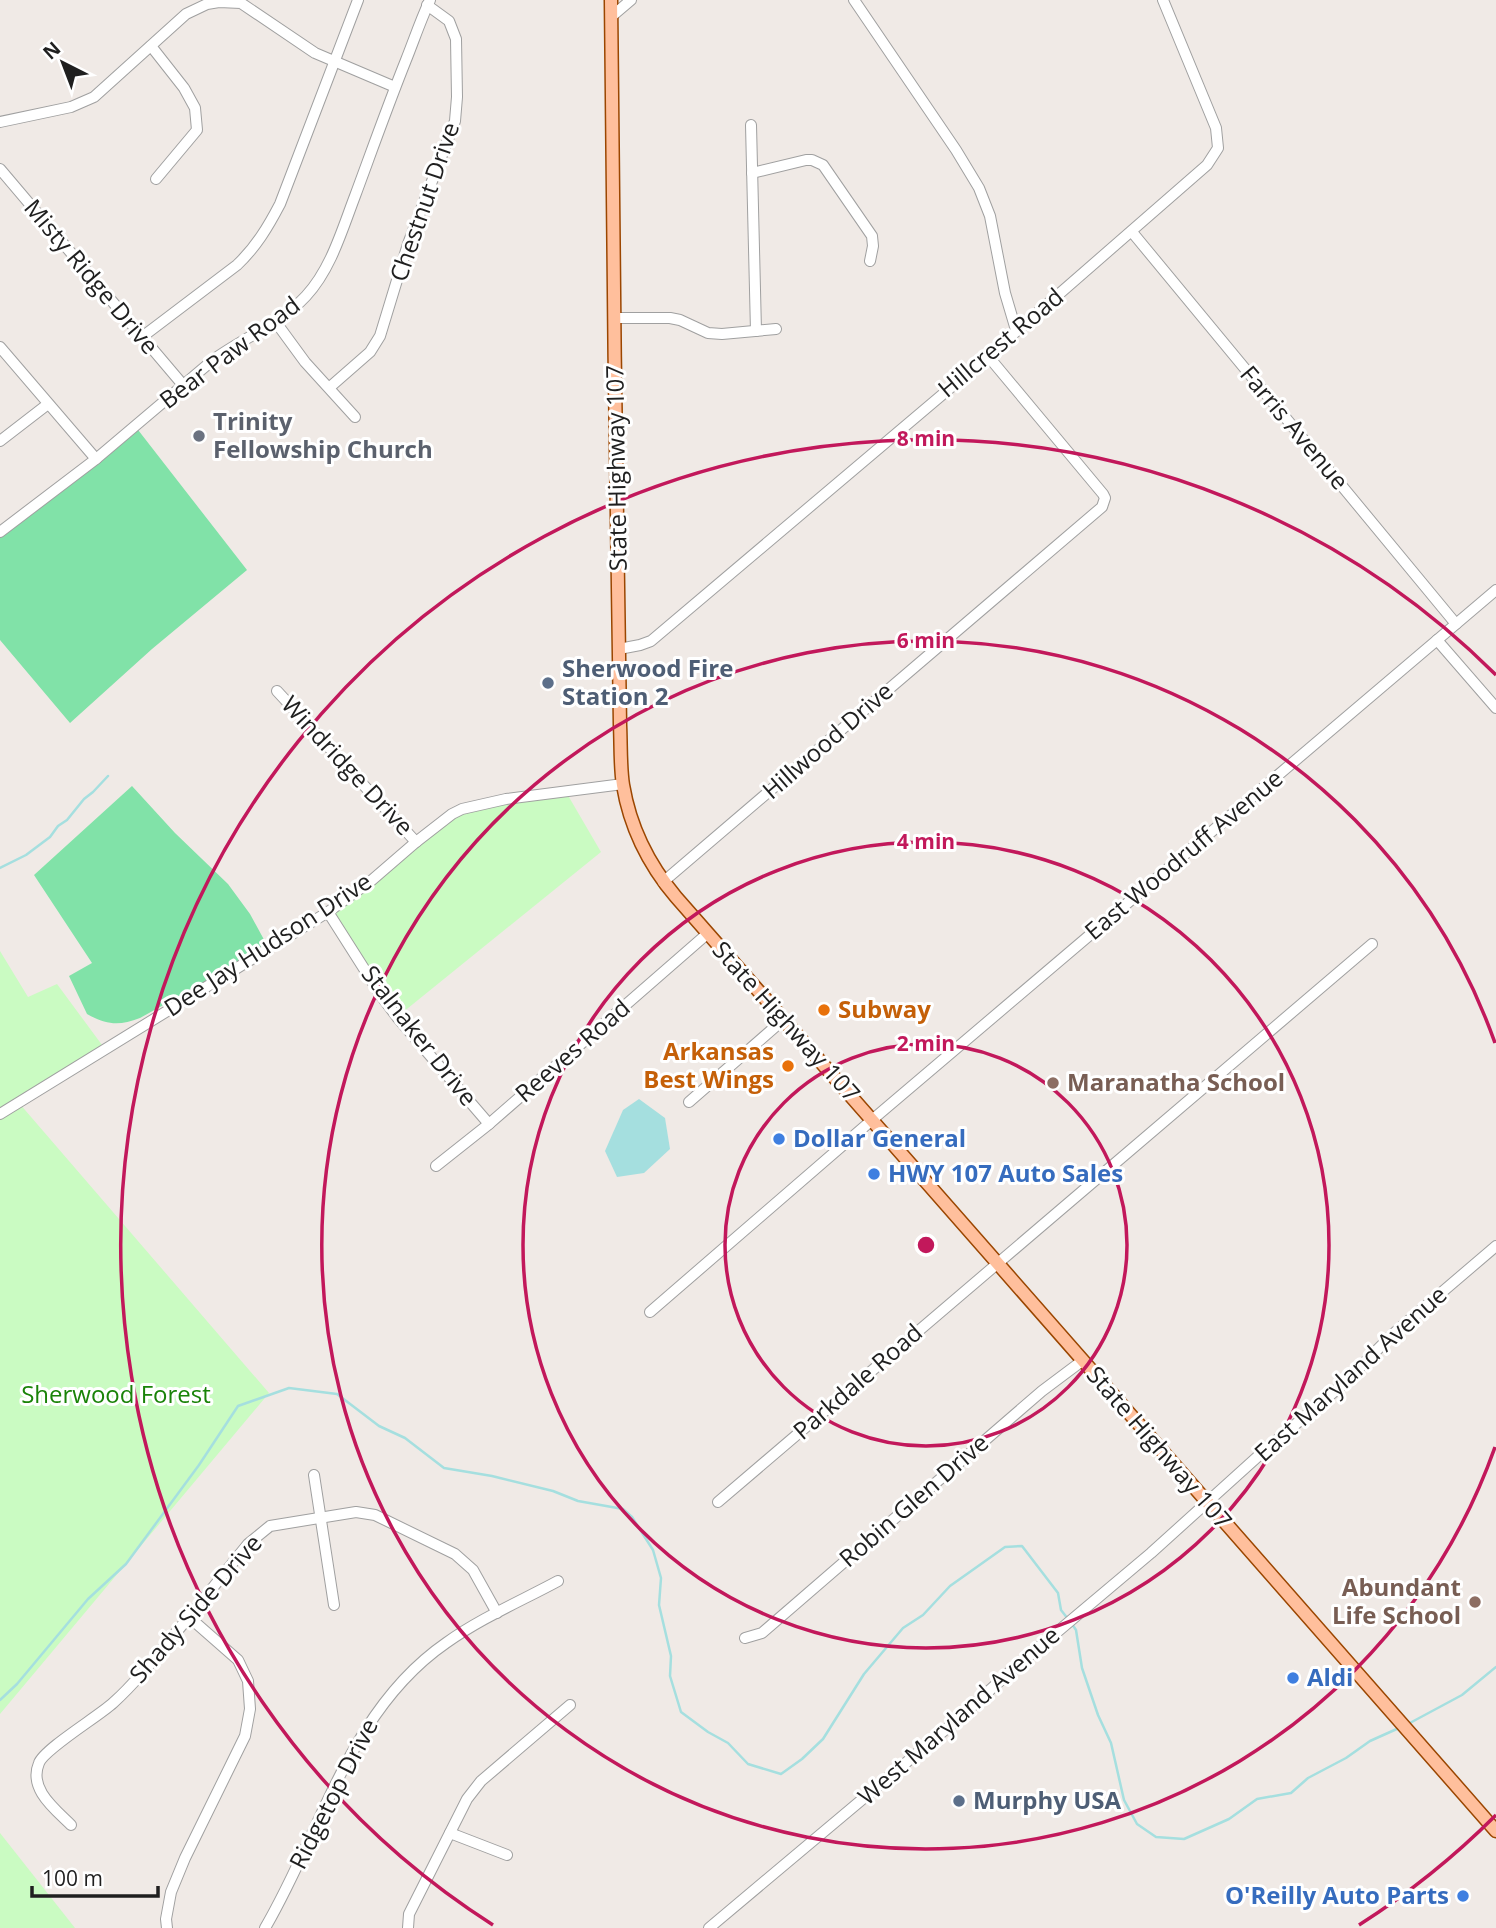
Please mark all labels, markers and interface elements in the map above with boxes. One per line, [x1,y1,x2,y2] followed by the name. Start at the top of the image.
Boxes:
[28,28,98,98] north arrow
[37,36,66,65] text: N
[381,118,466,285] street label: Chestnut Drive
[18,192,167,361] street label: Misty Ridge Drive
[930,280,1070,404] street label: Hillcrest Road
[152,288,306,416] street label: Bear Paw Road
[1233,358,1357,496] street label: Farris Avenue
[597,365,634,571] street label: State Highway 107
[213,404,433,465] place label: Trinity Fellowship Church
[897,424,955,452] text: 8 min
[191,428,207,444] marker: Trinity Fellowship Church
[897,626,955,654] text: 6 min
[562,651,733,712] place label: Sherwood Fire Station 2
[755,674,899,806] street label: Hillwood Drive
[540,675,556,691] marker: Sherwood Fire Station 2
[275,688,421,842] street label: Windridge Drive
[1077,761,1289,947] street label: East Woodruff Avenue
[897,827,955,855] text: 4 min
[157,864,377,1023] street label: Dee Jay Hudson Drive
[706,933,868,1109] street label: State Highway 107
[355,958,486,1112] street label: Stalnaker Drive
[508,991,636,1109] street label: Reeves Road
[838,992,931,1025] place label: Subway
[816,1002,832,1018] marker: Subway
[897,1029,955,1057] text: 2 min
[643,1034,774,1095] place label: Arkansas Best Wings
[780,1058,796,1074] marker: Arkansas Best Wings
[1067,1065,1285,1098] place label: Maranatha School
[1045,1075,1061,1091] marker: Maranatha School
[793,1121,966,1154] place label: Dollar General
[771,1131,787,1147] marker: Dollar General
[888,1156,1123,1189] place label: HWY 107 Auto Sales
[866,1166,882,1182] marker: HWY 107 Auto Sales
[914,1233,938,1257] centre of rings
[1247,1278,1453,1468] street label: East Maryland Avenue
[785,1316,929,1446] street label: Parkdale Road
[1080,1358,1240,1536] street label: State Highway 107
[21,1377,211,1410] park label: Sherwood Forest
[831,1426,995,1574] street label: Robin Glen Drive
[121,1527,269,1689] street label: Shady Side Drive
[1332,1570,1461,1631] place label: Abundant Life School
[1467,1594,1483,1610] marker: Abundant Life School
[850,1618,1066,1812] street label: West Maryland Avenue
[1307,1660,1353,1693] place label: Aldi
[1285,1670,1301,1686] marker: Aldi
[281,1712,385,1874] street label: Ridgetop Drive
[973,1783,1122,1816] place label: Murphy USA
[951,1793,967,1809] marker: Murphy USA
[32,1854,158,1898] scale bar
[42,1864,103,1892] text: 100 m
[1225,1878,1449,1911] place label: O'Reilly Auto Parts
[1455,1888,1471,1904] marker: O'Reilly Auto Parts

